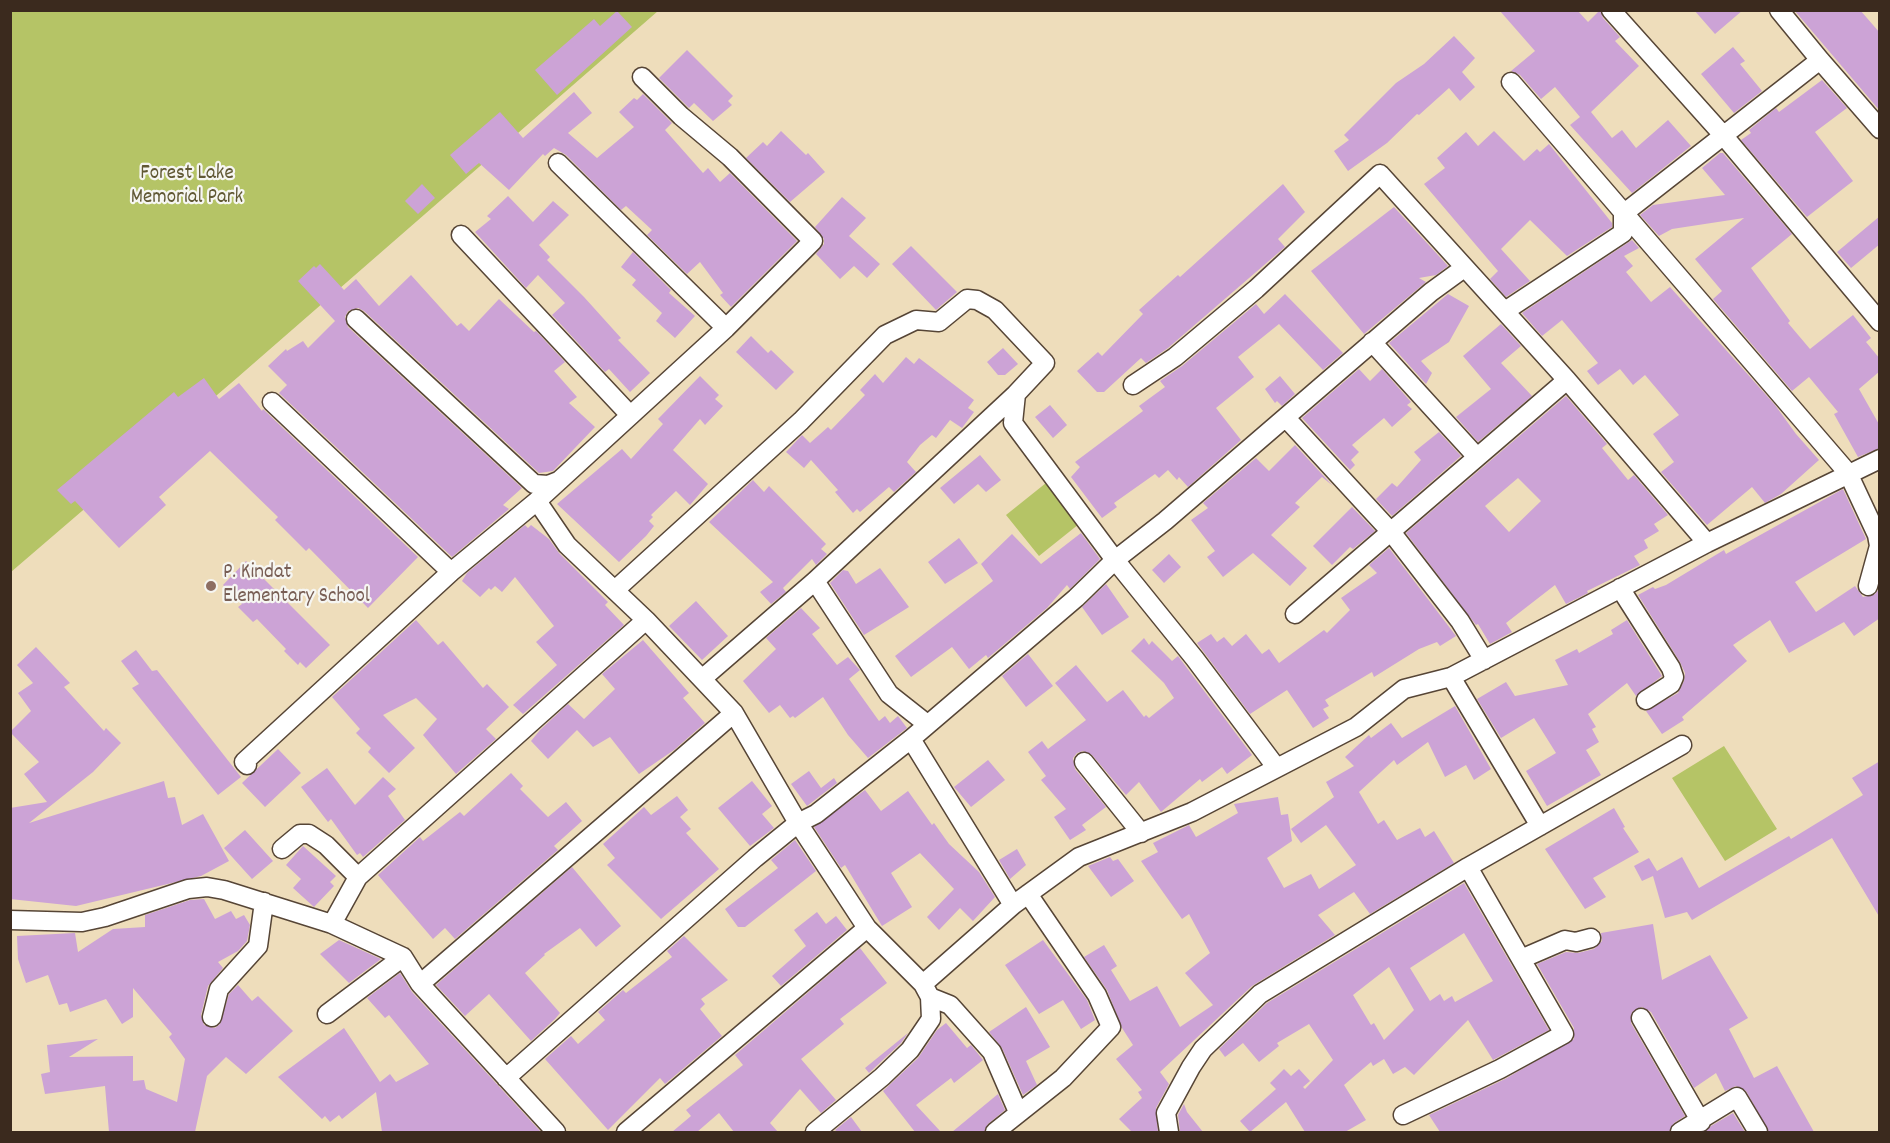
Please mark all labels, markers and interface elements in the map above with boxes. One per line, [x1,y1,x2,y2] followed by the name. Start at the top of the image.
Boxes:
[131,162,243,212] park label: Forest Lake Memorial Park
[223,561,370,611] place label: P. Kindat Elementary School
[204,579,218,593] marker: P. Kindat Elementary School

